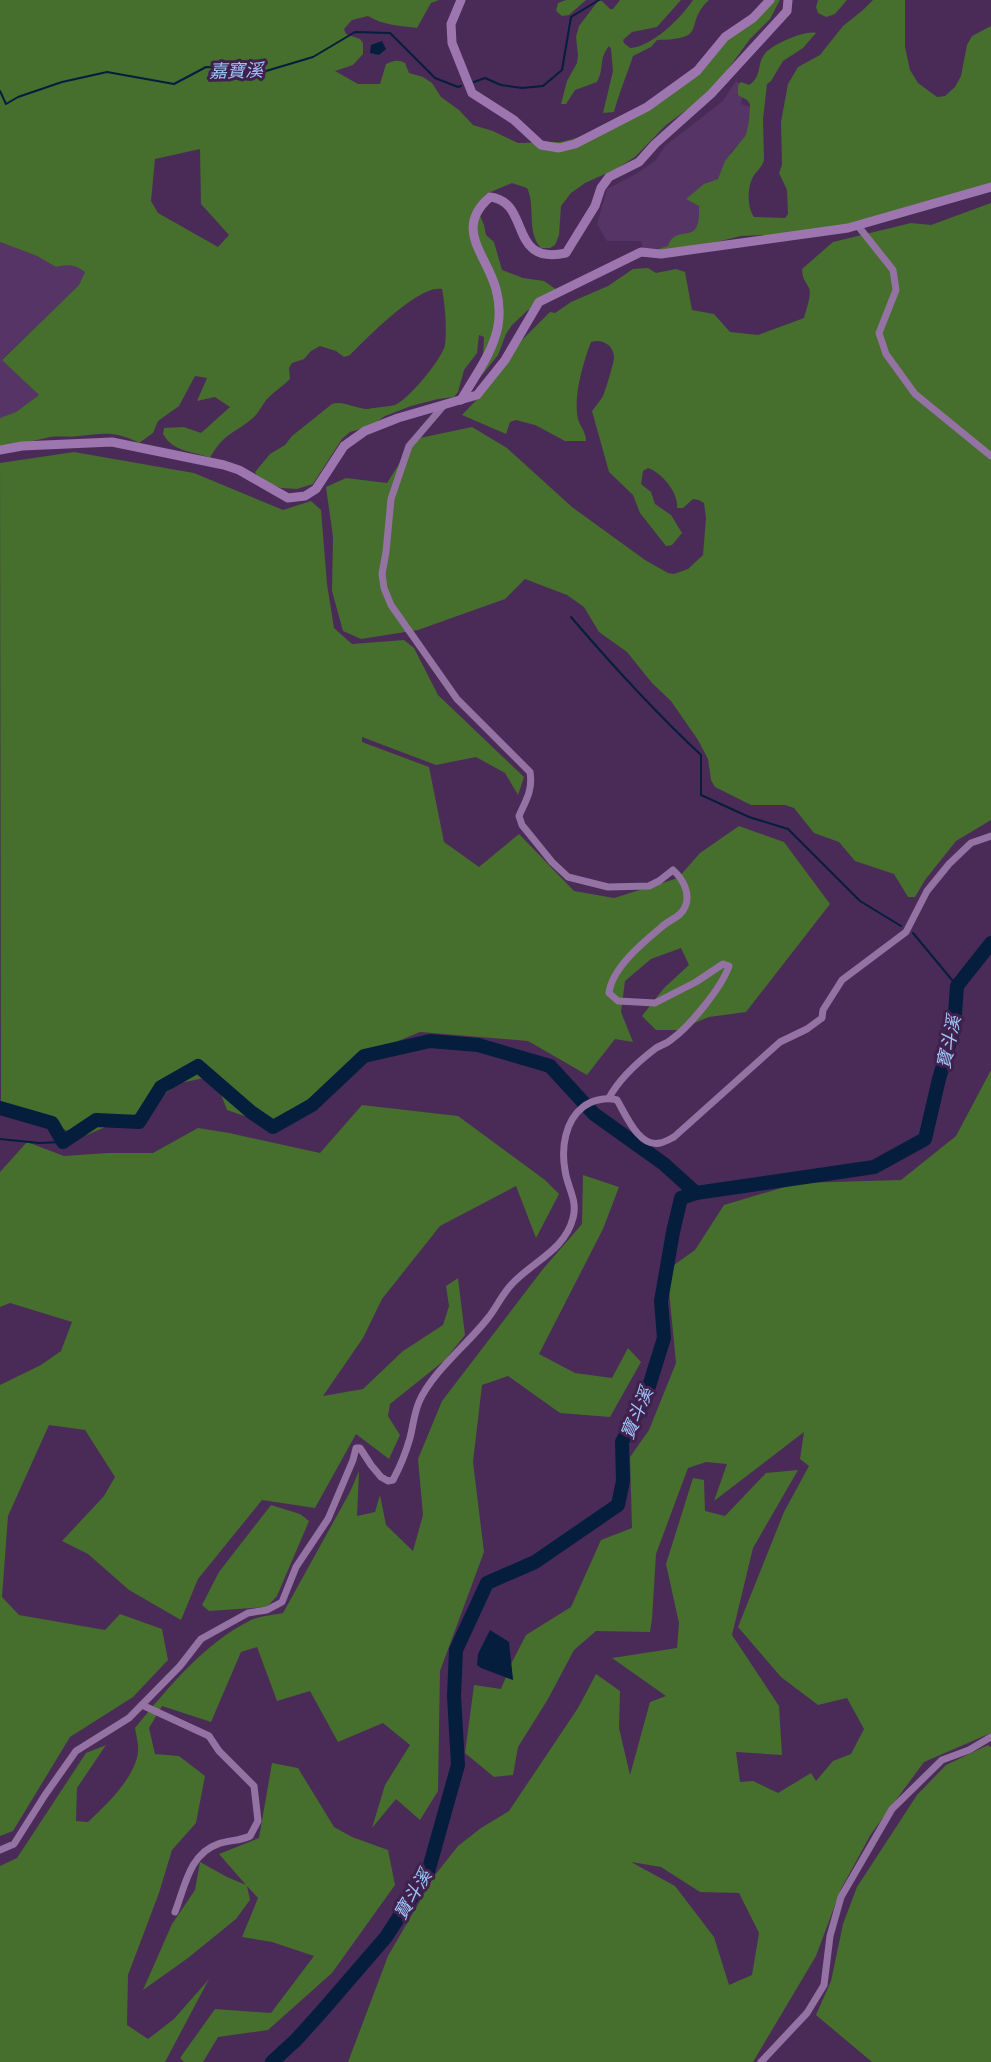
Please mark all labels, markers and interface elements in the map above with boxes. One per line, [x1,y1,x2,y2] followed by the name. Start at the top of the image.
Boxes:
[209,57,266,82] water label: 嘉寶溪
[931,1010,966,1071] water label: 寶斗溪
[614,1381,659,1443] water label: 寶斗溪
[388,1862,438,1923] water label: 寶斗溪

